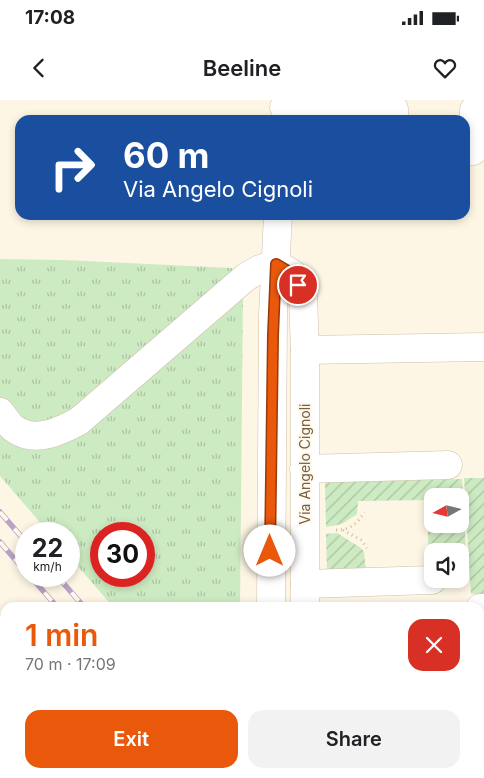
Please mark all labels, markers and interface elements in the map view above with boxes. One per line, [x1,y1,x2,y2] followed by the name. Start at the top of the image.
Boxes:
[25,6,75,29] text: 17:08
[25,54,53,82] icon: back
[431,54,459,82] icon: heart
[203,55,281,81] text: Beeline
[123,134,210,176] text: 60 m
[40,135,105,200] icon: right
[123,176,313,202] text: Via Angelo Cignoli
[277,264,319,306] pin
[284,271,312,299] icon: arrive
[296,404,313,524] street label: Via Angelo Cignoli
[424,488,469,532] north arrow
[424,488,469,588] map controls
[90,522,155,587] speed limit sign: 30
[243,524,295,576] position arrow
[32,533,63,563] text: 22
[424,543,469,588] button: sound
[33,559,62,574] text: km/h
[25,617,98,653] text: 1 min
[408,619,460,671] button: close
[25,654,116,674] text: 70 m · 17:09
[25,710,238,768] button: Exit
[248,710,460,768] button: Share

